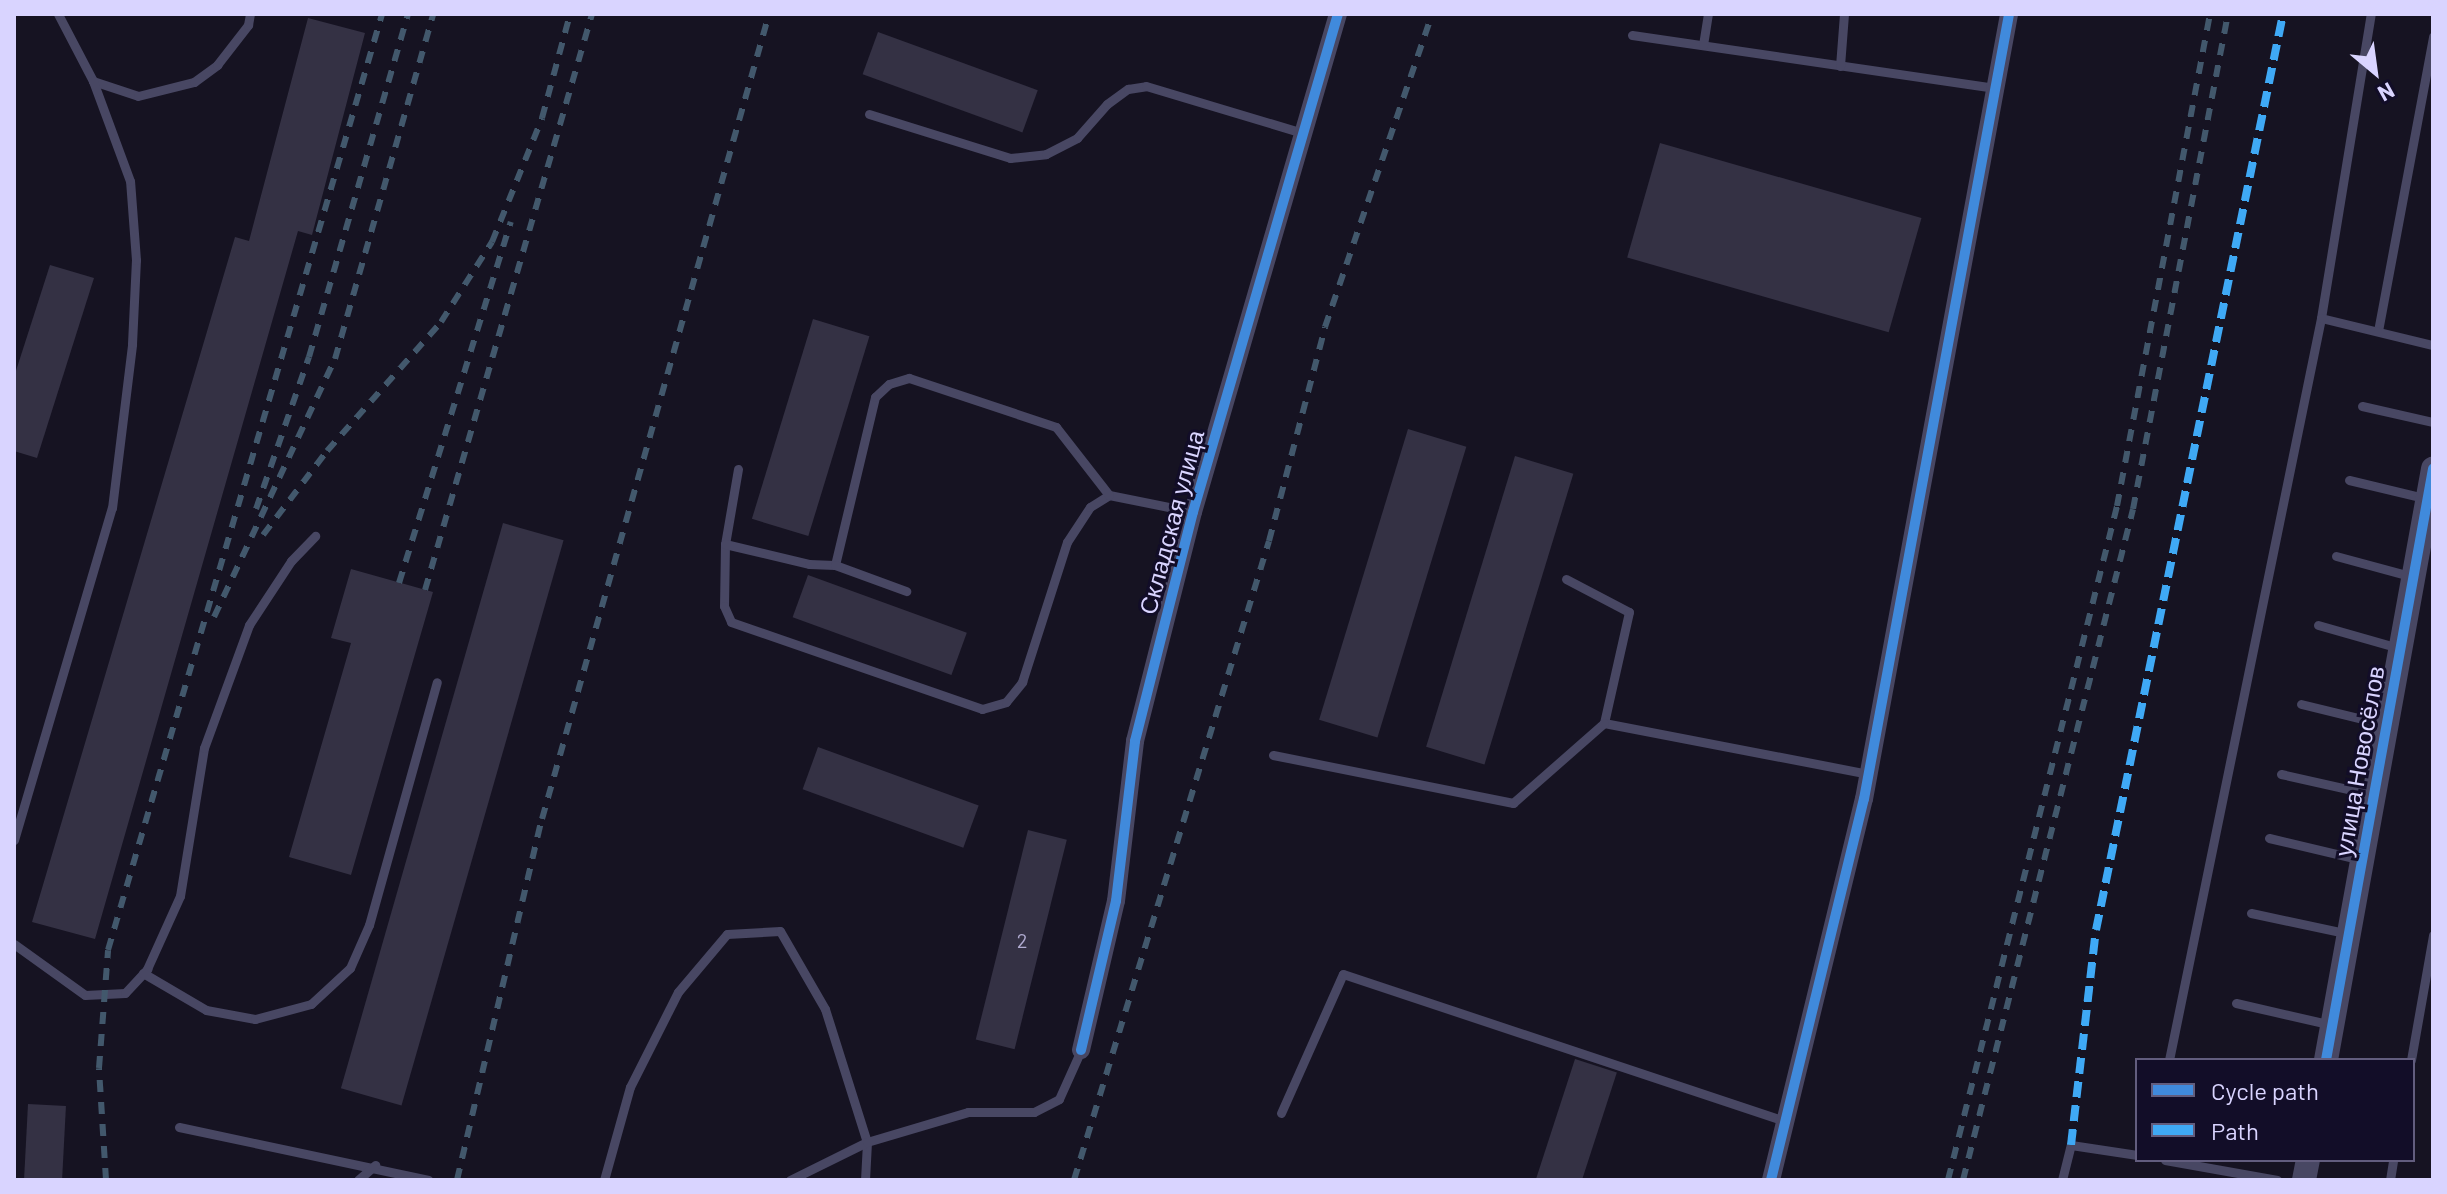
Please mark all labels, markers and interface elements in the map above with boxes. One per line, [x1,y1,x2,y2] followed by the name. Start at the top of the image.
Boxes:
[2335,32,2415,112] north arrow
[2374,78,2399,108] text: N
[1133,427,1209,617] street label: Складская улица
[2328,663,2390,859] street label: улица Новосёлов
[1017,928,1027,952] house number: 2
[2135,1058,2415,1162] legend
[2211,1076,2319,1105] text: Cycle path
[2211,1116,2259,1145] text: Path

